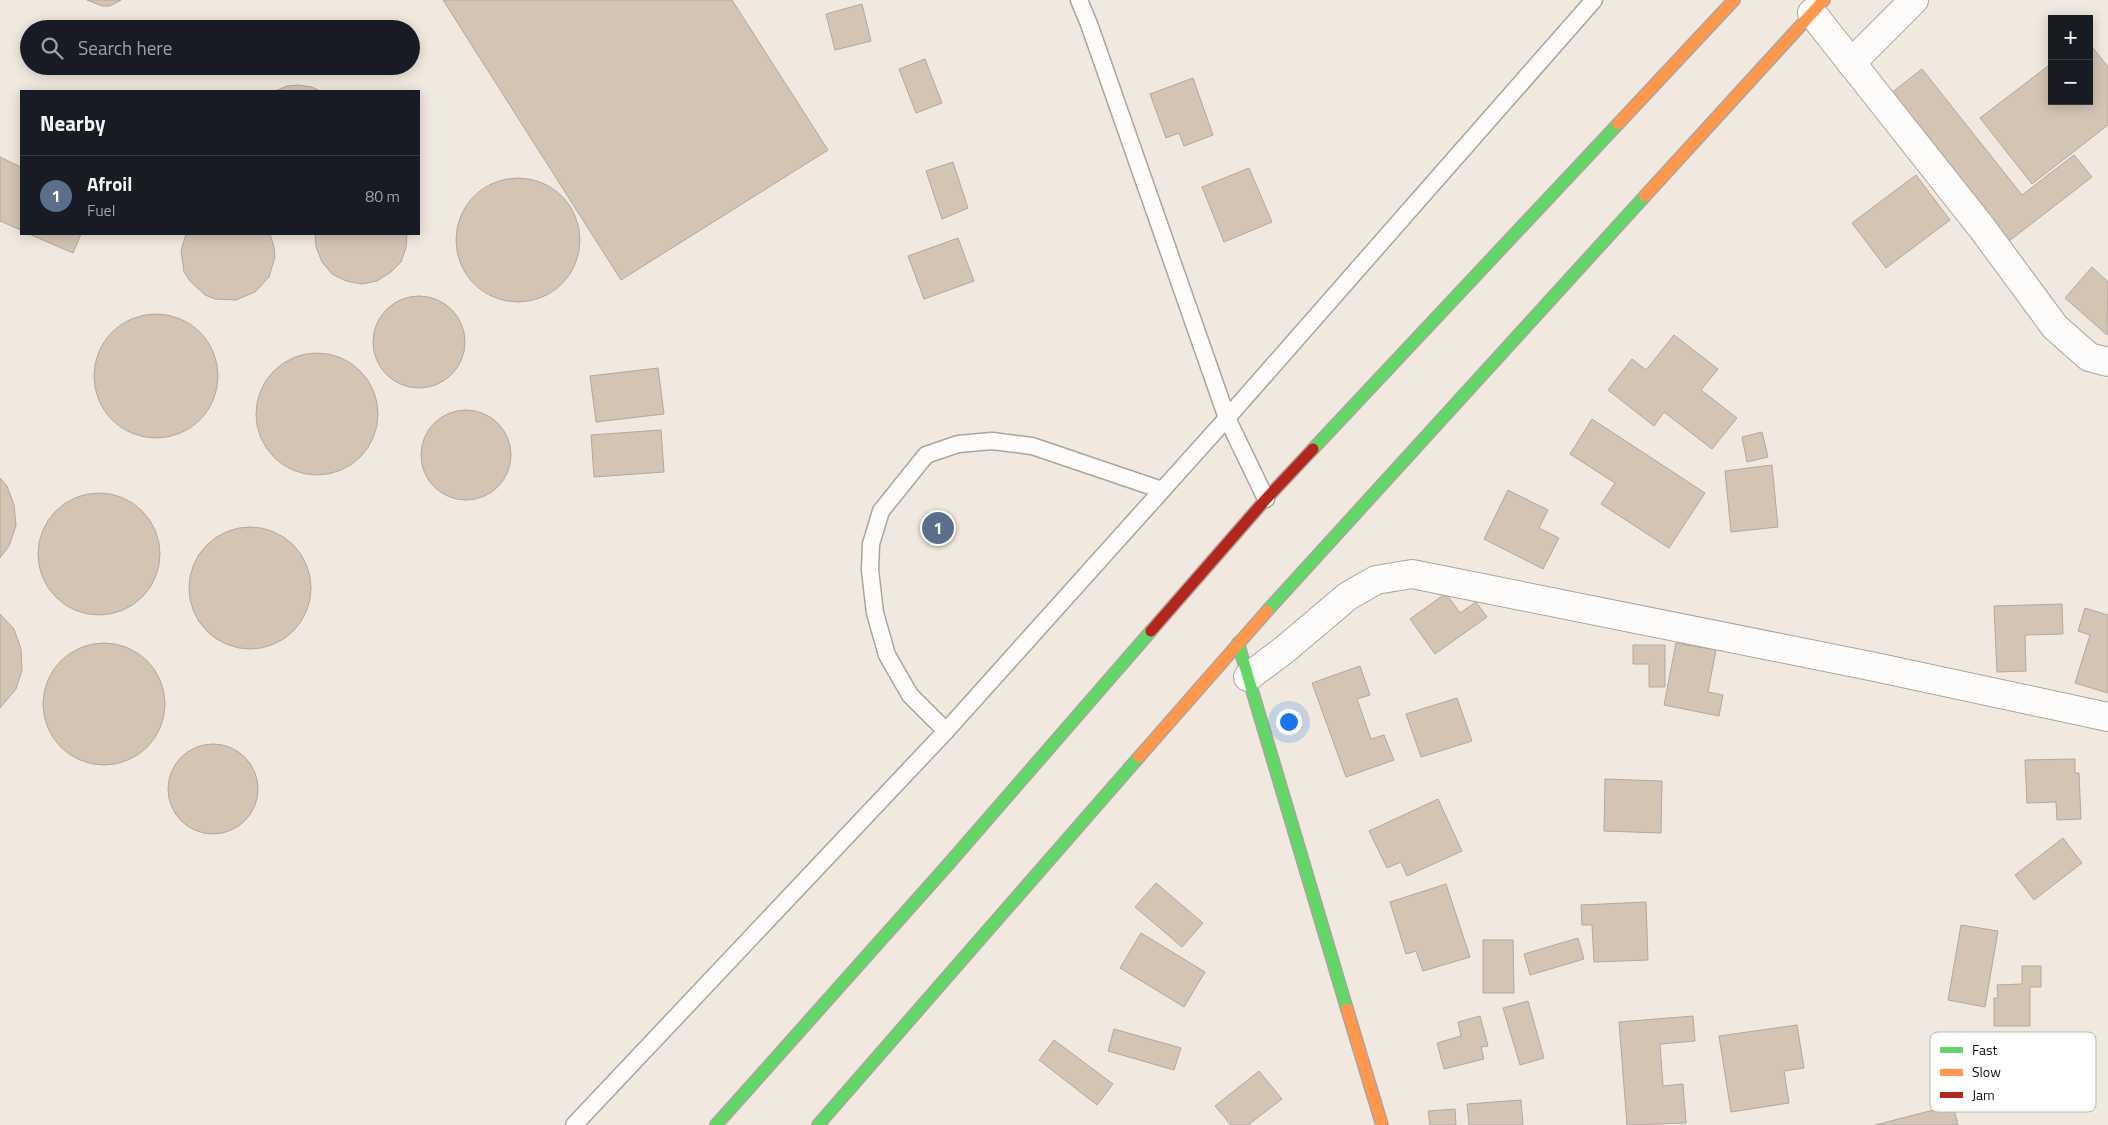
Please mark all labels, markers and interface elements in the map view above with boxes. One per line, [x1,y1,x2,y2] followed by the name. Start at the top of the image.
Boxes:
[2048,15,2093,105] map controls
[2048,15,2093,60] button: +
[20,20,420,75] search box
[78,33,172,62] text: Search here
[38,34,66,62] icon: search
[2048,60,2093,105] button: −
[40,107,105,139] text: Nearby
[87,169,132,198] text: Afroil
[52,184,60,208] text: 1
[365,184,400,208] text: 80 m
[87,198,115,222] text: Fuel
[922,509,954,547] pin: 1
[1276,709,1302,735] your location
[1930,1032,2096,1112] legend
[1972,1039,1997,1060] text: Fast
[1972,1061,2001,1082] text: Slow
[1972,1084,1995,1105] text: Jam

